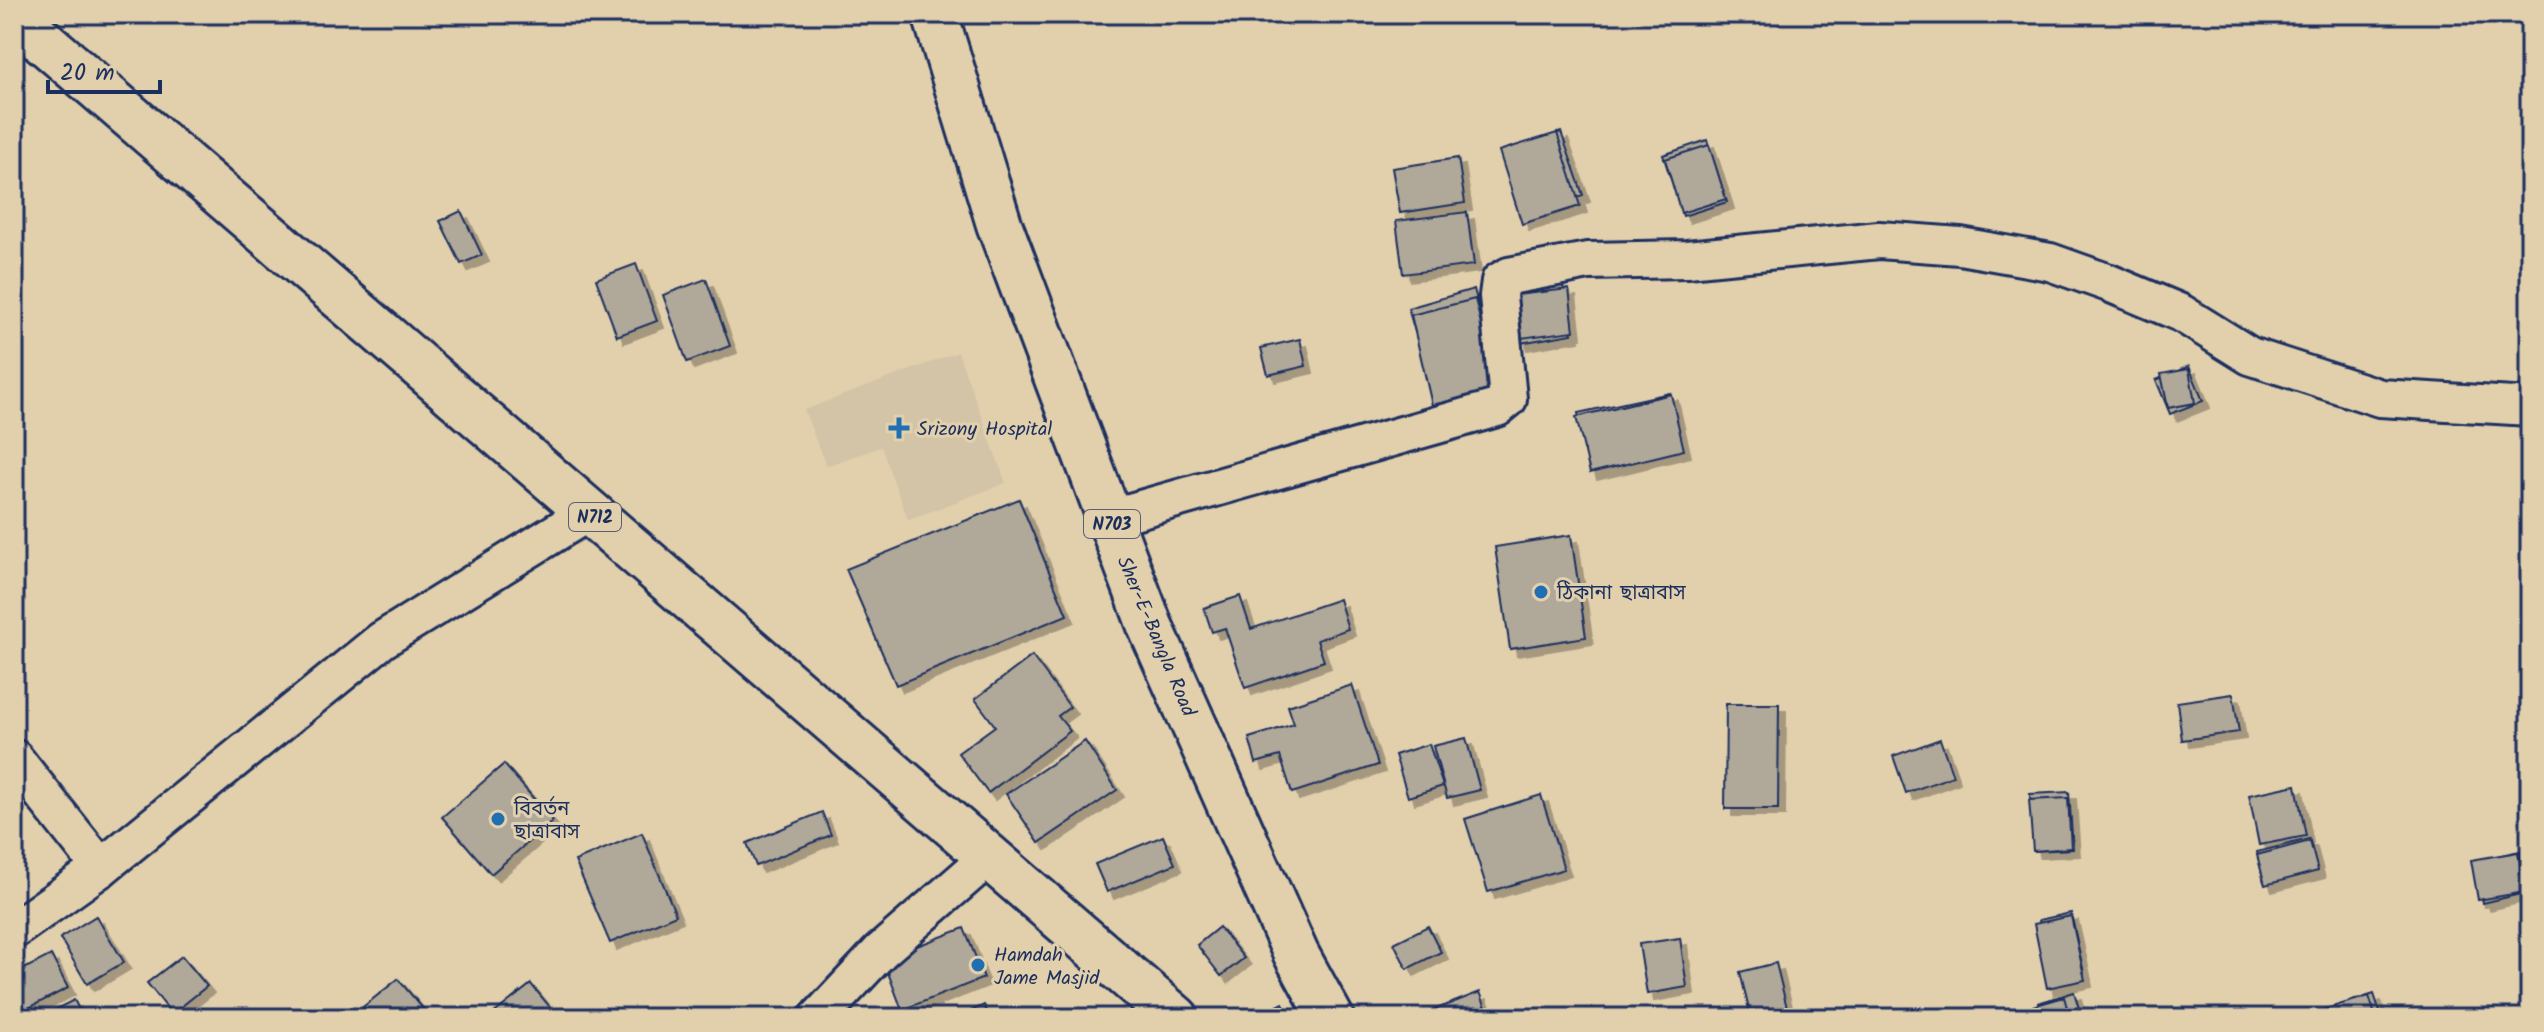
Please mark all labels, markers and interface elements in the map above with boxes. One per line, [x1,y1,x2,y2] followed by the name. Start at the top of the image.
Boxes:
[48,44,160,94] scale bar
[60,54,115,93] text: 20 m
[917,414,1052,446] place label: Srizony Hospital
[888,417,910,439] marker: Srizony Hospital
[569,503,621,531] road number: N712
[1084,510,1140,538] road number: N703
[1107,552,1204,723] street label: Sher-E-Bangla Road
[1556,578,1686,610] place label: ঠিকানা ছাত্রাবাস
[1532,583,1550,601] marker: ঠিকানা ছাত্রাবাস
[513,794,580,849] place label: বিবর্তন ছাত্রাবাস
[489,810,507,828] marker: বিবর্তন ছাত্রাবাস
[994,940,1100,995] place label: Hamdah Jame Masjid
[969,956,987,974] marker: Hamdah Jame Masjid

